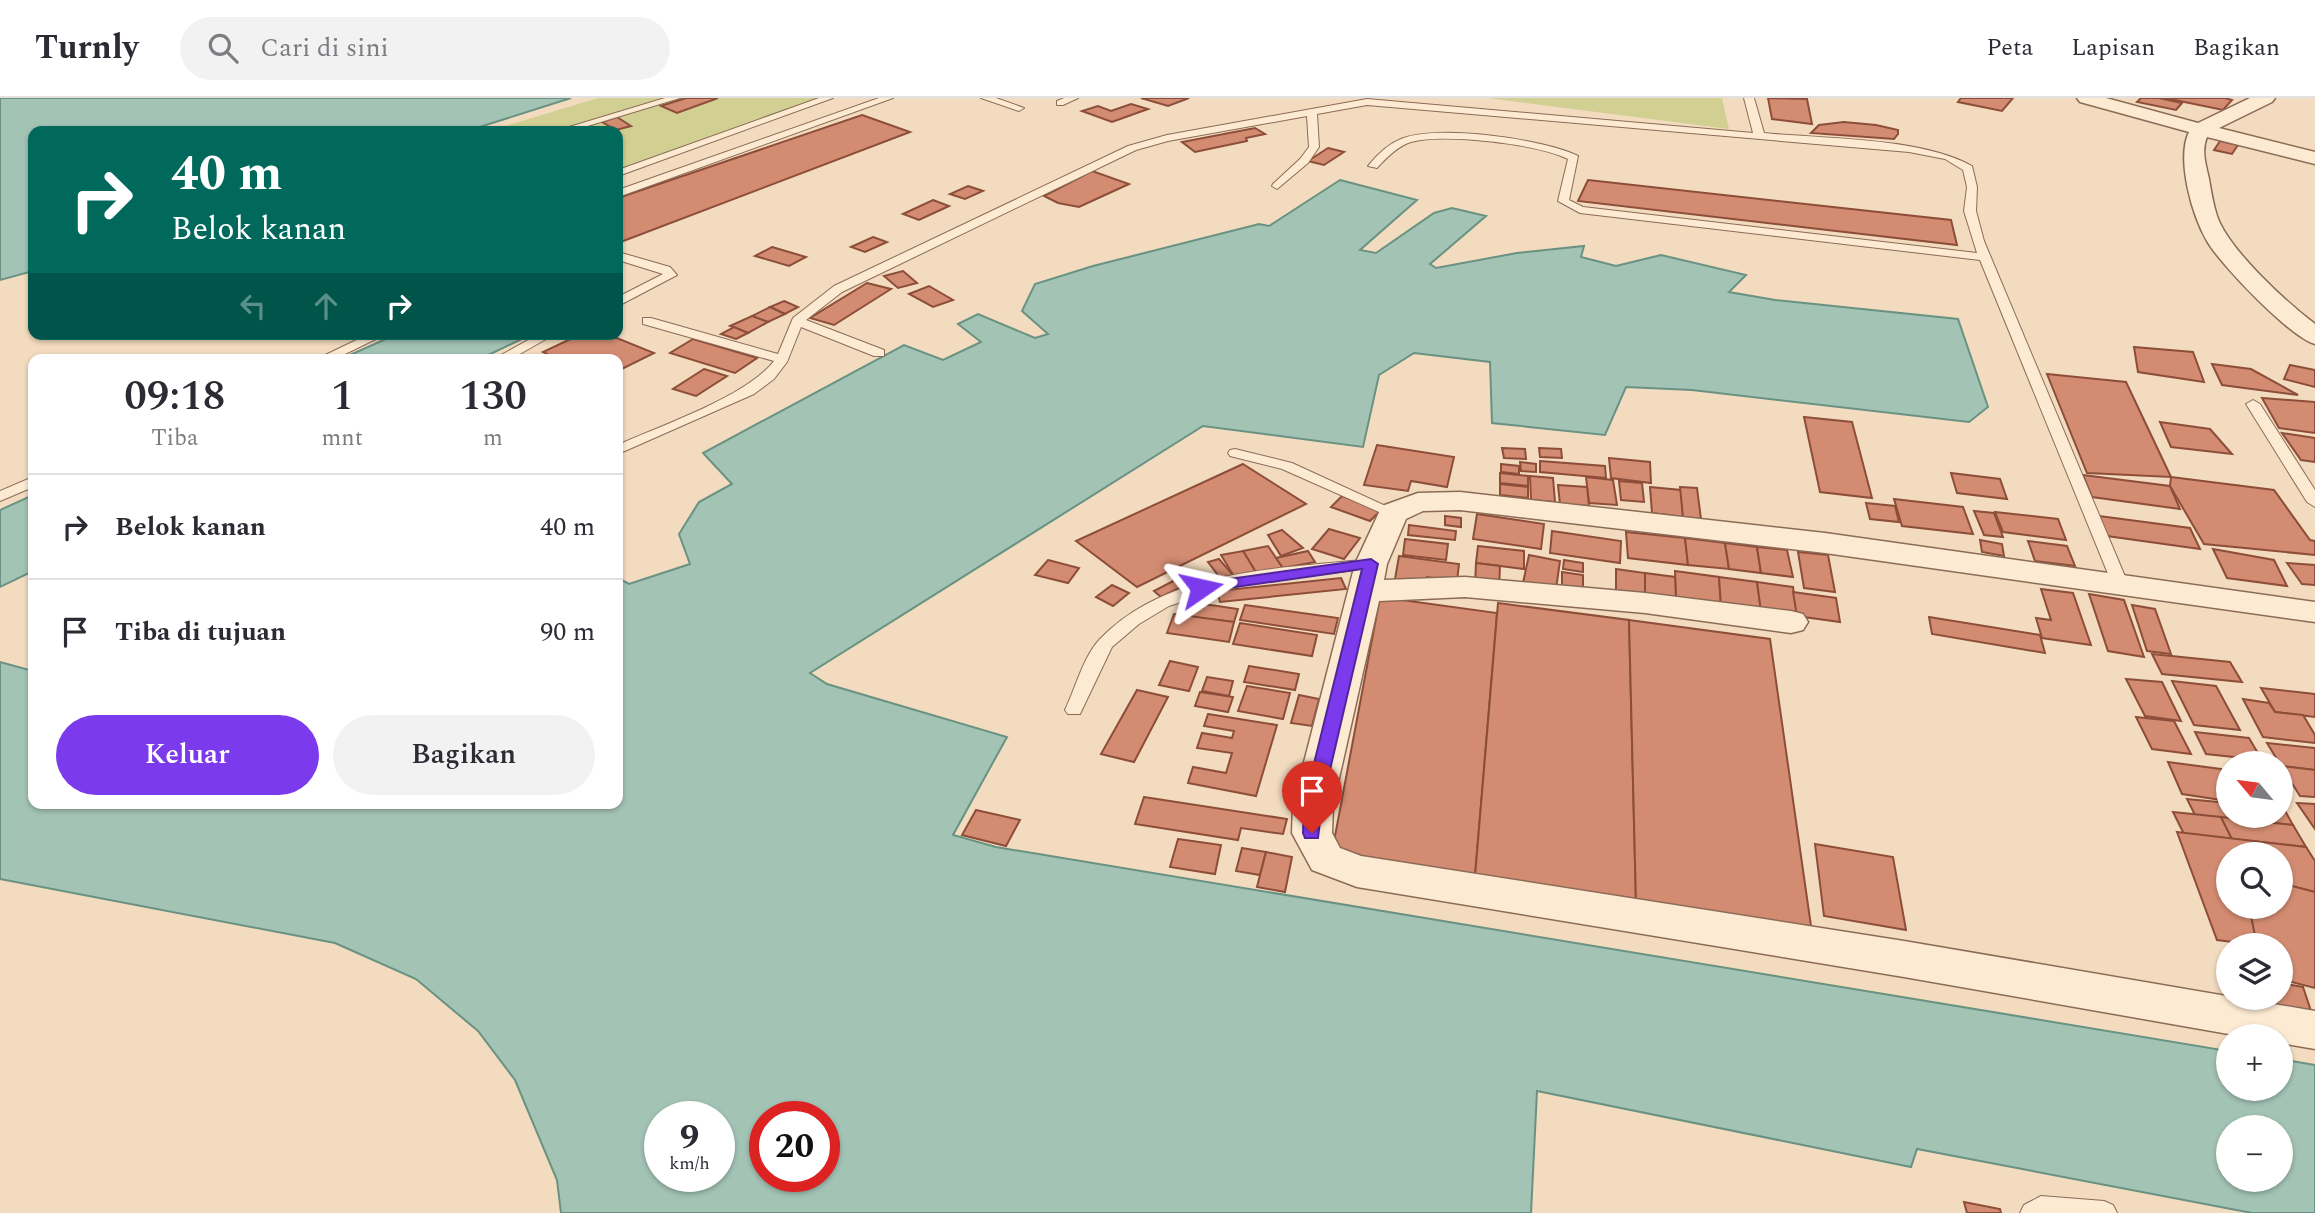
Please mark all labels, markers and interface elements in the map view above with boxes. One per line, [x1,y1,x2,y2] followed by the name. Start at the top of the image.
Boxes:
[180,17,670,80] search box
[35,23,138,73] text: Turnly
[260,28,389,68] text: Cari di sini
[204,29,242,67] icon: search
[1986,30,2033,66] text: Peta
[2071,30,2155,66] text: Lapisan
[2193,30,2280,66] text: Bagikan
[171,137,282,212] text: 40 m
[56,154,147,245] icon: right
[171,205,346,254] text: Belok kanan
[234,287,272,325] icon: left
[307,287,345,325] icon: ahead
[380,287,418,325] icon: right
[124,365,225,428] text: 09:18
[331,365,353,428] text: 1
[459,365,527,428] text: 130
[151,421,198,456] text: Tiba
[322,421,363,456] text: mnt
[483,421,503,456] text: m
[115,507,266,547] text: Belok kanan
[540,507,595,547] text: 40 m
[56,508,94,546] icon: right
[1164,551,1238,625] position arrow
[115,612,286,652] text: Tiba di tujuan
[540,612,595,652] text: 90 m
[56,613,94,651] icon: arrive
[56,715,319,795] button: Keluar
[333,715,595,795] button: Bagikan
[2216,751,2292,828] north arrow
[2216,751,2293,1192] map controls
[1282,761,1342,833] pin
[1293,772,1331,810] icon: arrive
[2216,842,2293,919] button: search
[2216,933,2293,1010] button: layers
[2216,1024,2293,1101] button: +
[749,1101,840,1192] speed limit sign: 20
[680,1111,699,1164] text: 9
[2216,1115,2293,1192] button: −
[669,1150,710,1177] text: km/h

